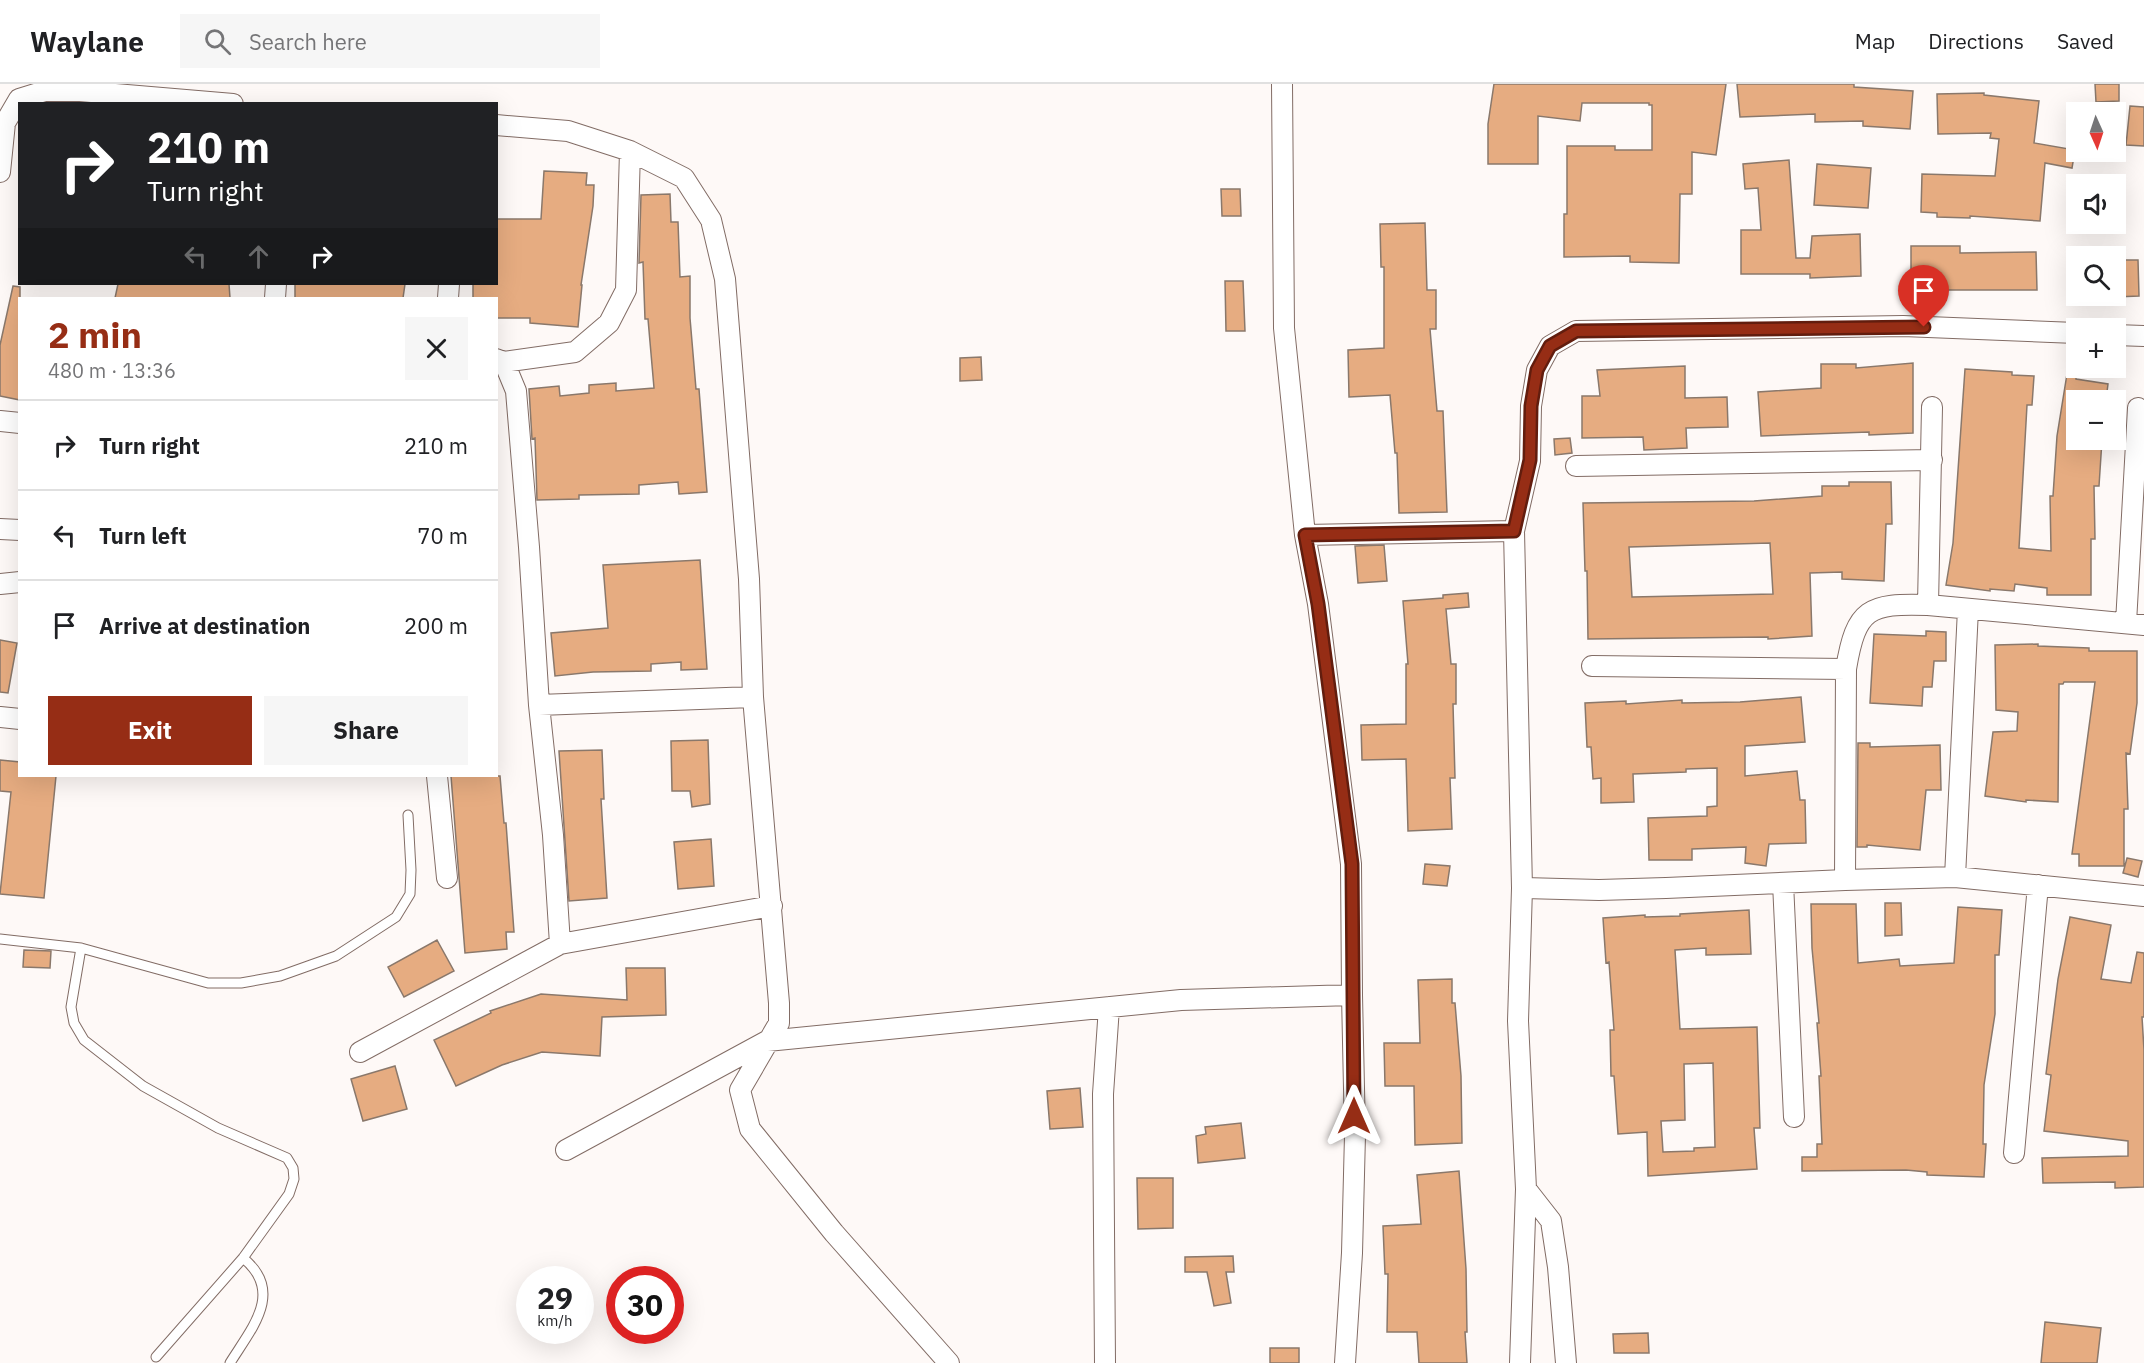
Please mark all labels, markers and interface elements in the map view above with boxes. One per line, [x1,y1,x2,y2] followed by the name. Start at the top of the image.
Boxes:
[180,14,600,68] search box
[30,23,144,60] text: Waylane
[201,25,234,58] icon: search
[249,27,367,56] text: Search here
[1855,27,1895,55] text: Map
[1928,27,2024,55] text: Directions
[2057,27,2114,55] text: Saved
[2066,102,2126,162] north arrow
[2066,102,2126,450] map controls
[147,120,270,175] text: 210 m
[48,126,126,204] icon: right
[147,173,264,208] text: Turn right
[2066,174,2126,234] button: sound
[179,240,212,273] icon: left
[242,240,275,273] icon: ahead
[305,240,338,273] icon: right
[2066,246,2126,306] button: search
[1898,265,1949,327] pin
[1907,274,1940,307] icon: arrive
[48,311,142,358] text: 2 min
[405,317,468,380] button: close
[2066,318,2126,378] button: +
[48,357,176,384] text: 480 m · 13:36
[2066,390,2126,450] button: −
[48,429,81,462] icon: right
[99,431,200,460] text: Turn right
[404,431,468,460] text: 210 m
[48,519,81,552] icon: left
[99,521,187,550] text: Turn left
[417,521,468,550] text: 70 m
[48,609,81,642] icon: arrive
[99,611,310,640] text: Arrive at destination
[404,611,468,640] text: 200 m
[48,696,252,765] button: Exit
[264,696,468,765] button: Share
[1322,1084,1386,1148] position arrow
[606,1266,684,1344] speed limit sign: 30
[537,1278,573,1317] text: 29
[537,1311,573,1330] text: km/h

